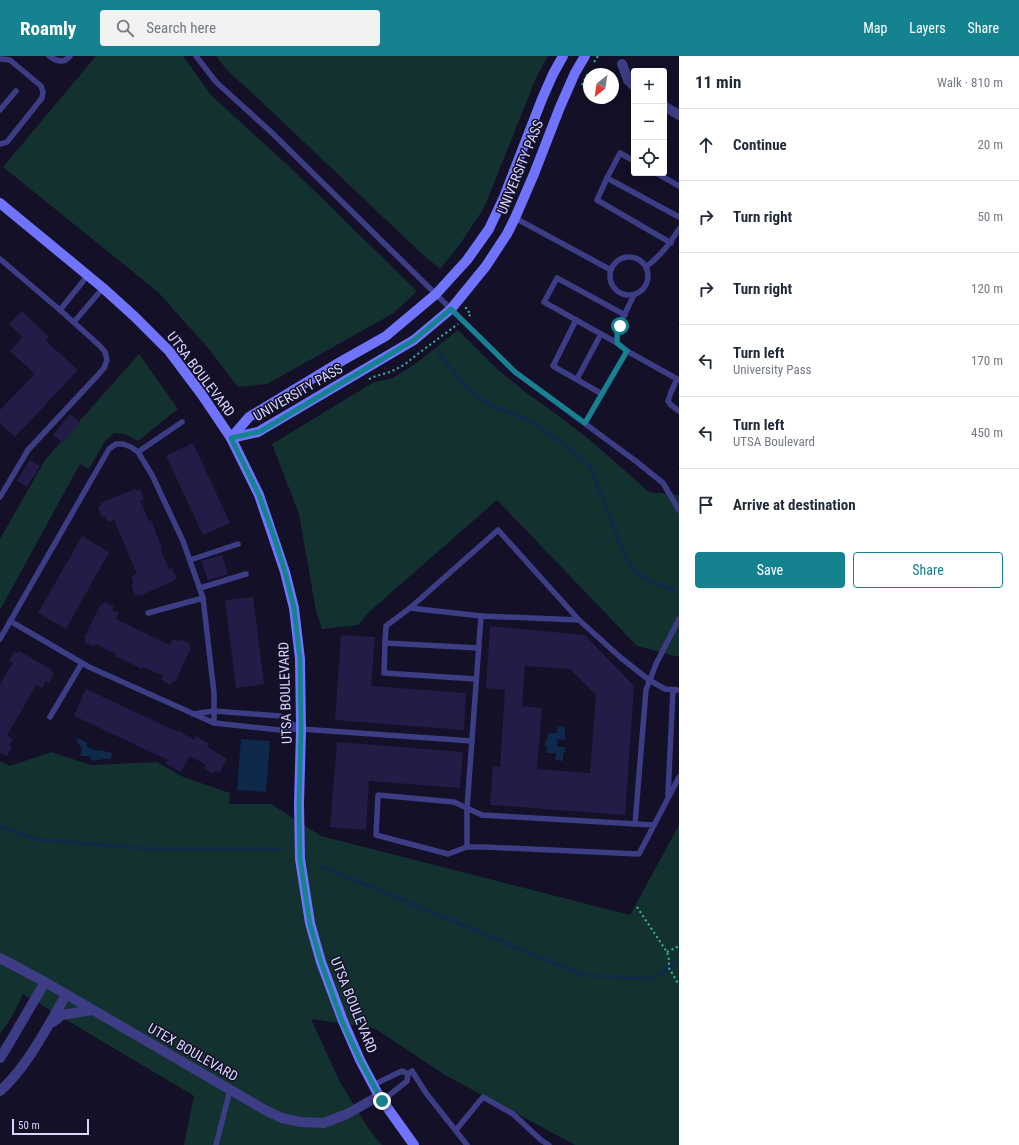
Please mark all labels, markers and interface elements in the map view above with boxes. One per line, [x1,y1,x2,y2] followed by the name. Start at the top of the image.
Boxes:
[100,10,380,46] search box
[20,17,76,40] text: Roamly
[114,17,136,39] icon: search
[146,19,216,37] text: Search here
[863,20,887,36] text: Map
[909,20,946,36] text: Layers
[968,20,999,36] text: Share
[583,68,619,104] north arrow
[631,68,667,176] map controls
[631,68,667,104] button: +
[695,72,741,92] text: 11 min
[937,75,1003,90] text: Walk · 810 m
[631,104,667,140] button: −
[494,118,546,216] street label: UNIVERSITY PASS
[695,134,717,156] icon: ahead
[733,136,787,154] text: Continue
[977,137,1003,152] text: 20 m
[631,140,667,176] button: locate
[695,206,717,228] icon: right
[733,208,792,226] text: Turn right
[977,209,1003,224] text: 50 m
[695,278,717,300] icon: right
[733,280,792,298] text: Turn right
[971,281,1003,296] text: 120 m
[611,317,629,335] route start
[164,328,238,420] street label: UTSA BOULEVARD
[733,344,784,362] text: Turn left
[695,350,717,372] icon: left
[971,353,1003,368] text: 170 m
[251,360,345,424] street label: UNIVERSITY PASS
[733,362,812,377] text: University Pass
[733,416,784,434] text: Turn left
[695,422,717,444] icon: left
[971,425,1003,440] text: 450 m
[733,434,815,449] text: UTSA Boulevard
[695,494,717,516] icon: arrive
[733,496,856,514] text: Arrive at destination
[695,552,845,588] button: Save
[853,552,1003,588] button: Share
[275,642,295,744] street label: UTSA BOULEVARD
[327,955,381,1055] street label: UTSA BOULEVARD
[145,1020,241,1084] street label: UTEX BOULEVARD
[373,1092,391,1110] route end
[12,1117,89,1136] scale bar
[18,1119,40,1132] text: 50 m

